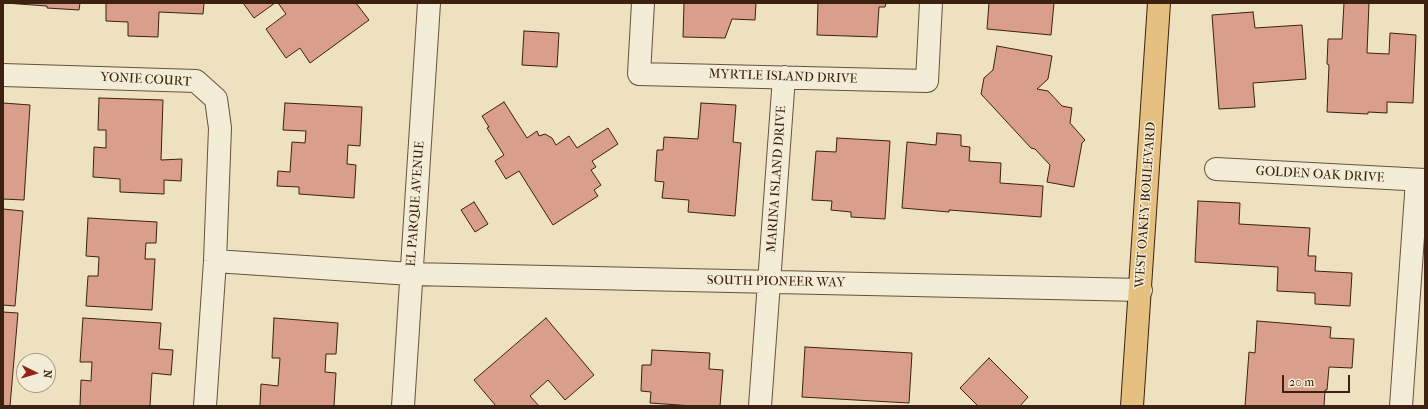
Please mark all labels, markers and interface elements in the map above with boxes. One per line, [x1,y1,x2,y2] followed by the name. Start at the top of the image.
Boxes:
[708,67,858,87] street label: MYRTLE ISLAND DRIVE
[100,70,192,90] street label: YONIE COURT
[764,105,790,253] street label: MARINA ISLAND DRIVE
[1132,121,1160,289] street label: WEST OAKEY BOULEVARD
[404,141,428,267] street label: EL PARQUE AVENUE
[1255,164,1385,186] street label: GOLDEN OAK DRIVE
[707,273,845,291] street label: SOUTH PIONEER WAY
[16,353,56,393] north arrow
[1284,367,1352,393] scale bar
[41,369,54,379] text: N
[1289,375,1314,389] text: 20 m

